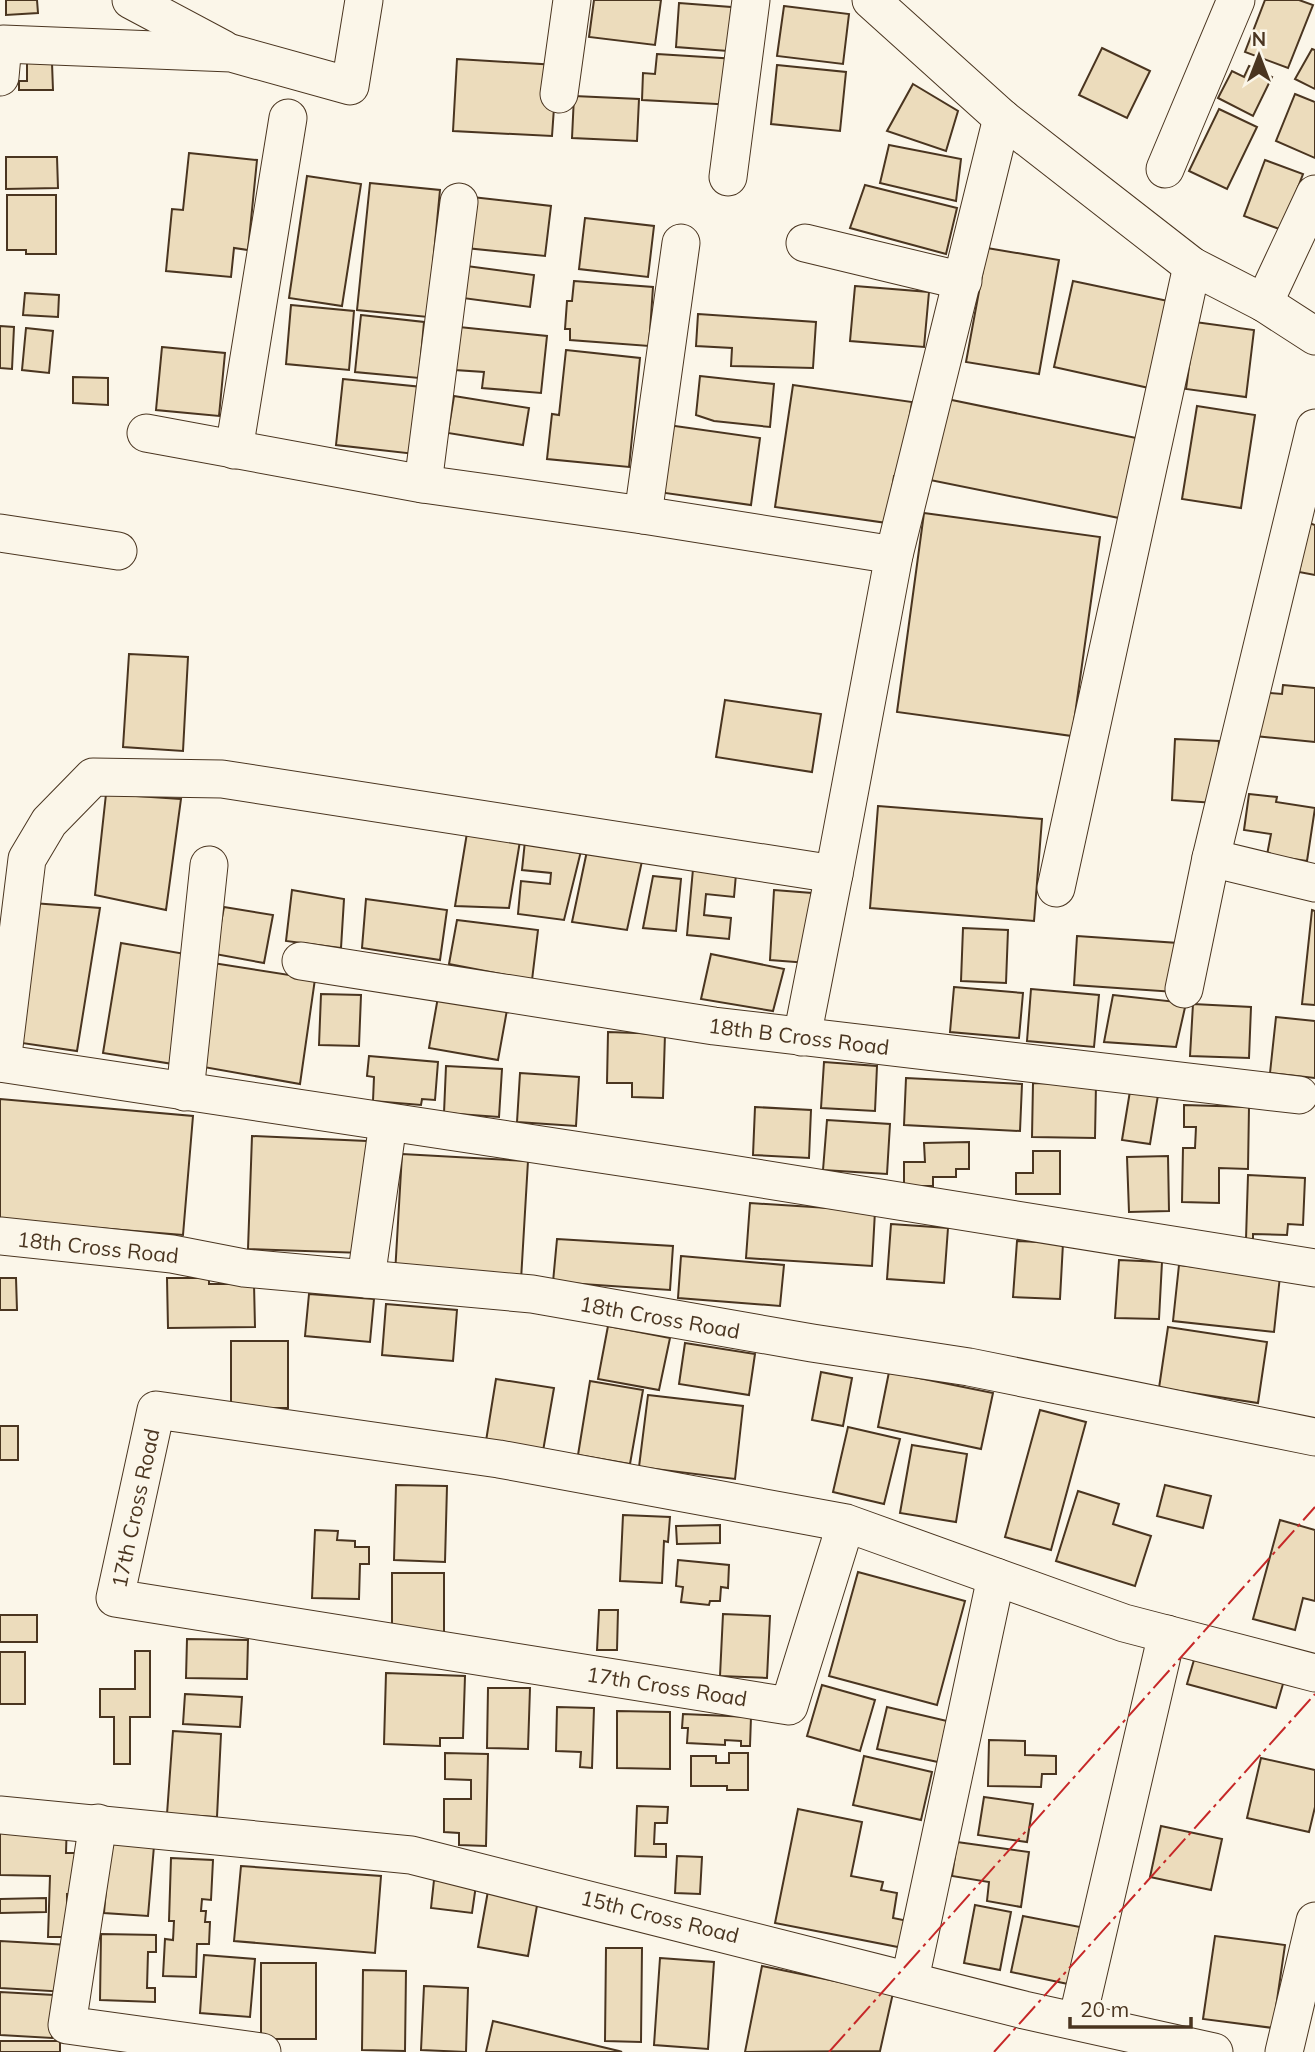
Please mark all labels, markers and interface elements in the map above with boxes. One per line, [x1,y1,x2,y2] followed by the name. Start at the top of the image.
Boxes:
[1224,21,1294,91] north arrow
[1252,27,1266,51] text: N
[707,1012,891,1060] street label: 18th B Cross Road
[16,1226,180,1268] street label: 18th Cross Road
[578,1290,742,1344] street label: 18th Cross Road
[105,1426,165,1590] street label: 17th Cross Road
[585,1660,749,1712] street label: 17th Cross Road
[578,1884,742,1948] street label: 15th Cross Road
[1070,1986,1191,2030] scale bar
[1080,1996,1129,2022] text: 20 m

